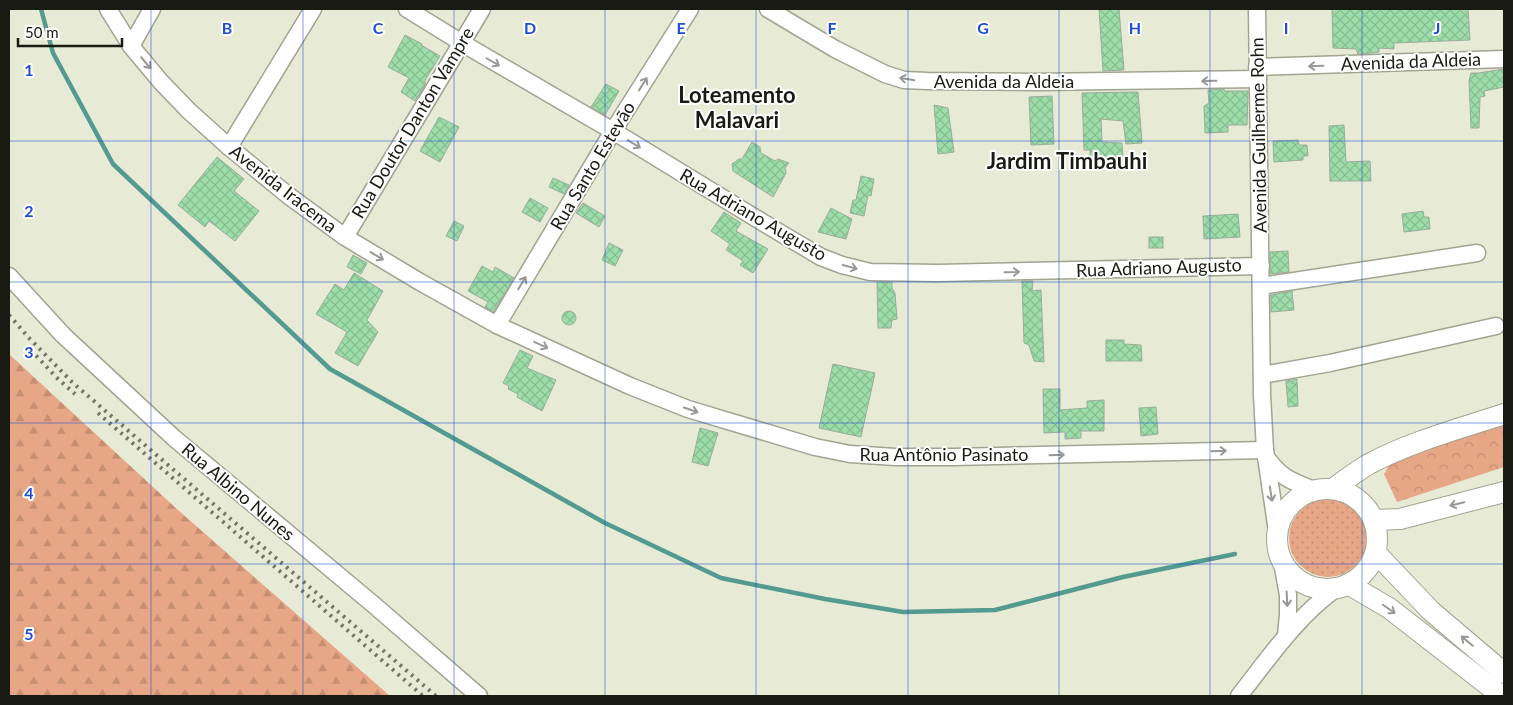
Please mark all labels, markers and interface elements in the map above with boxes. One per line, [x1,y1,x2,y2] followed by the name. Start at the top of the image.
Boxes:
[18,15,121,47] scale bar
[222,18,232,37] text: B
[373,18,384,37] text: C
[524,18,536,37] text: D
[676,18,686,37] text: E
[827,18,837,37] text: F
[977,18,989,37] text: G
[1129,18,1141,37] text: H
[1284,18,1288,37] text: I
[1434,18,1440,37] text: J
[25,23,59,41] text: 50 m
[346,23,478,222] street label: Rua Doutor Danton Vampre
[1245,37,1271,233] street label: Avenida Guilherme Rohn
[1340,48,1481,74] street label: Avenida da Aldeia
[140,57,151,70] one-way arrow
[486,57,500,67] one-way arrow
[24,60,34,79] text: 1
[1308,61,1324,70] one-way arrow
[934,70,1074,92] street label: Avenida da Aldeia
[899,74,915,84] one-way arrow
[1201,76,1217,85] one-way arrow
[638,78,648,92] one-way arrow
[678,81,796,133] district label: Loteamento Malavari
[545,97,639,234] street label: Rua Santo Estevão
[626,139,640,149] one-way arrow
[226,140,342,237] street label: Avenida Iracema
[987,147,1147,174] district label: Jardim Timbauhi
[676,163,831,265] street label: Rua Adriano Augusto
[24,201,34,220] text: 2
[369,252,383,262] one-way arrow
[1076,253,1242,281] street label: Rua Adriano Augusto
[842,263,858,272] one-way arrow
[1004,267,1020,277] one-way arrow
[518,277,528,291] one-way arrow
[534,341,549,351] one-way arrow
[24,342,34,361] text: 3
[682,405,698,415] one-way arrow
[178,438,300,545] street label: Rua Albino Nunes
[860,443,1028,465] street label: Rua Antônio Pasinato
[1211,447,1227,456] one-way arrow
[1048,450,1065,460] one-way arrow
[24,483,34,502] text: 4
[1266,486,1276,502] one-way arrow
[1449,500,1465,509] one-way arrow
[1283,590,1292,606] one-way arrow
[1382,604,1396,614] one-way arrow
[24,624,34,643] text: 5
[1461,636,1474,647] one-way arrow

